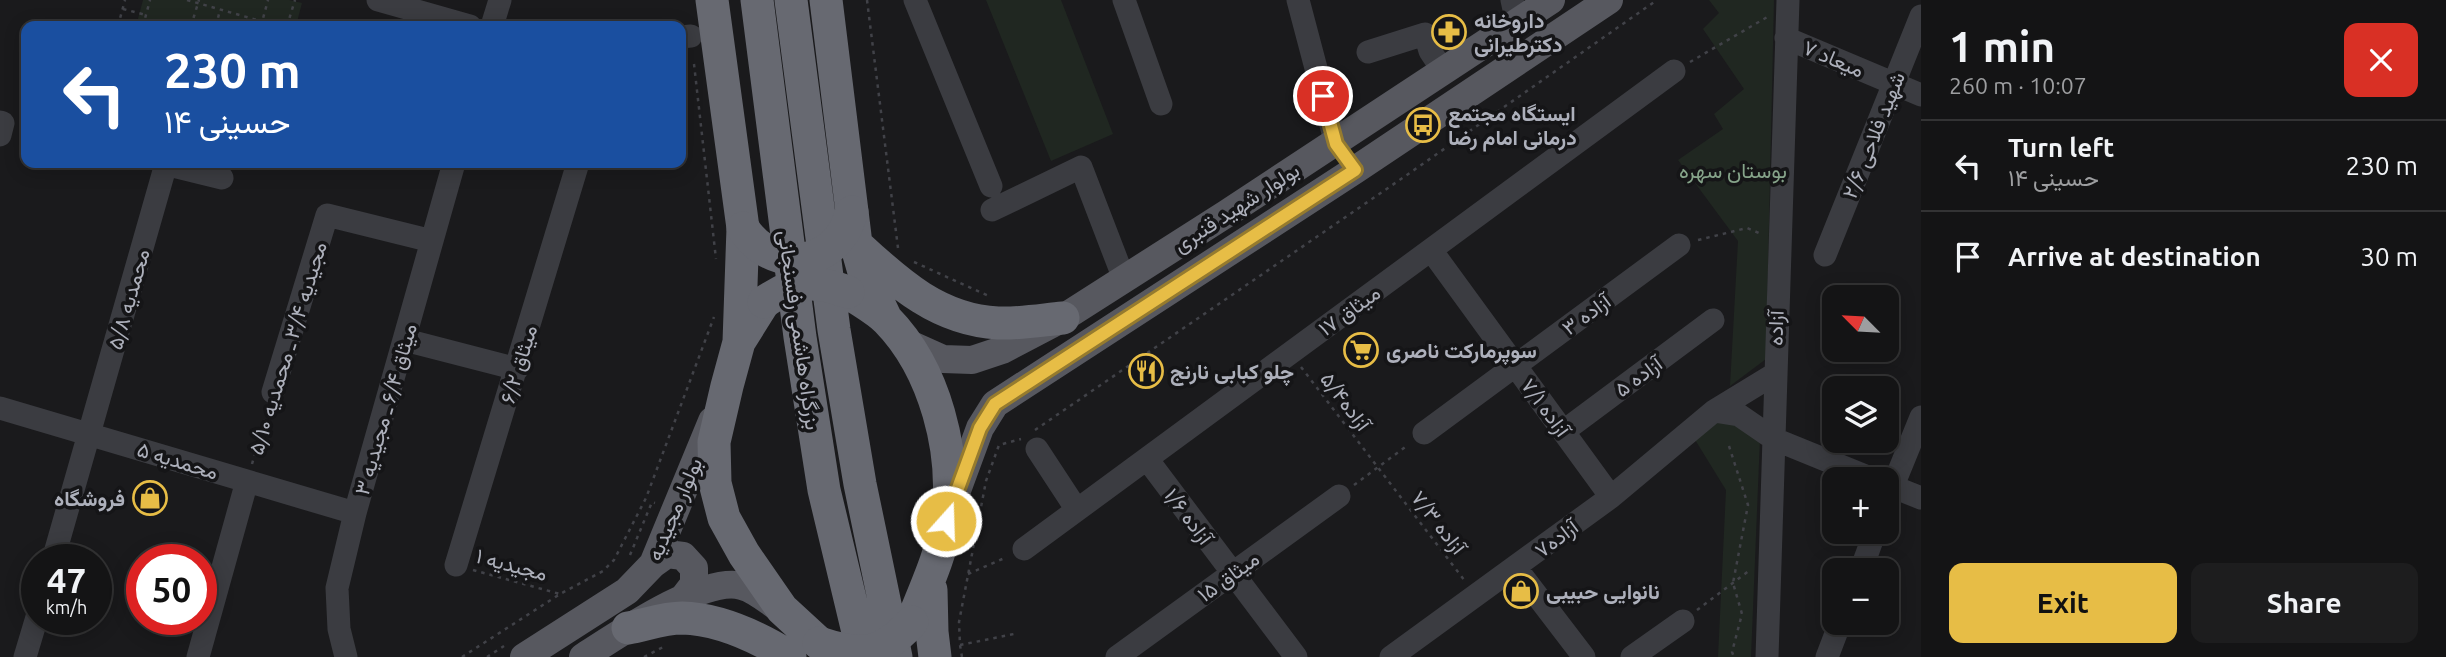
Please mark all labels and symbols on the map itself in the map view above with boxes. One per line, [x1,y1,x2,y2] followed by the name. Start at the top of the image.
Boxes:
[1474,8,1563,58] place label: داروخانه دکترطیرانی
[1430,13,1468,51] pharmacy icon: داروخانه دکترطیرانی
[1800,35,1868,82] street label: میعاد ۷
[1293,66,1353,126] pin
[1837,68,1911,203] street label: شهید فلاحی ۲/۶
[1448,101,1577,152] place label: ایستگاه مجتمع درمانی امام رضا
[1404,106,1442,144] bus stop icon: ایستگاه مجتمع درمانی امام رضا
[1169,157,1305,258] street label: بولوار شهید قنبری
[1679,158,1787,184] park label: بوستان سهره
[772,228,826,432] street label: بزرگراه هاشمی رفسنجانی
[243,239,332,458] street label: مجیدیه ۳/۴ ـ محمدیه ۵/۱۰
[102,246,155,352] street label: محمدیه ۵/۸
[1314,280,1385,341] street label: میثاق ۱۷
[1822,285,1899,362] north arrow
[1557,287,1618,341] street label: آزاده ۳
[1762,308,1790,346] street label: آزاده
[349,320,422,498] street label: میثاق ۶/۴ ـ مجیدیه ۳
[495,322,542,406] street label: میثاق ۶/۲
[1342,331,1380,369] supermarket icon: سوپرمارکت ناصری
[1386,338,1537,365] place label: سوپرمارکت ناصری
[1610,350,1669,403] street label: آزاده ۵
[1127,352,1165,390] restaurant icon: چلو کبابی نارنج
[1170,359,1294,386] place label: چلو کبابی نارنج
[1315,367,1377,438] street label: آزاده۵/۴
[1515,373,1576,444] street label: آزاده ۷/۱
[134,436,221,485] street label: محمدیه ۵
[642,454,708,565] street label: بولوار مجیدیه
[131,479,169,517] shop icon: فروشگاه
[1159,483,1219,552] street label: آزاده ۱/۶
[909,484,983,558] position arrow
[1405,485,1473,561] street label: آزاده ۷/۳
[54,486,125,512] place label: فروشگاه
[1530,513,1585,564] street label: آزاده۷
[474,543,550,586] street label: مجیدیه ۱
[126,544,217,635] speed limit sign: 50
[1193,546,1264,607] street label: میثاق ۱۵
[1502,572,1540,610] shop icon: نانوایی حبیبی
[1546,579,1660,605] place label: نانوایی حبیبی

